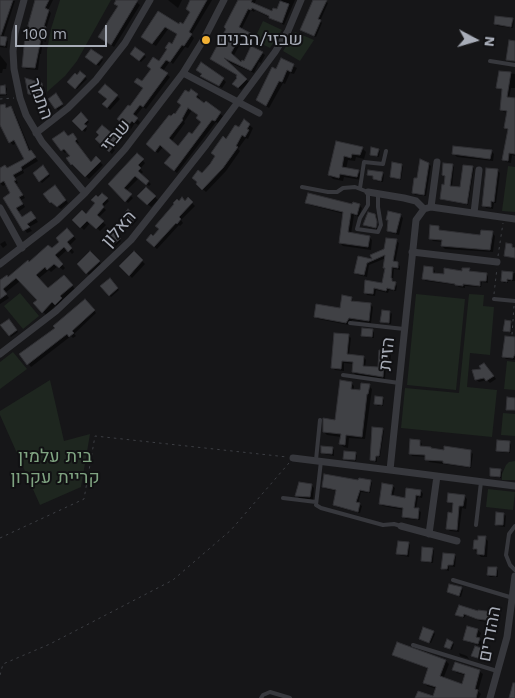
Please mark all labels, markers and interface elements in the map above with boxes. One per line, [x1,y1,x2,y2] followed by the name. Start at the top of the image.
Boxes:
[18,15,110,47] scale bar
[450,15,500,65] north arrow
[23,25,67,43] text: 100 m
[216,29,303,51] place label: שבזי/הבנים
[200,34,212,46] marker: שבזי/הבנים
[481,36,498,48] text: N
[23,76,57,122] street label: התמר
[96,115,136,157] street label: שבזי
[97,206,141,252] street label: האלון
[375,336,399,372] street label: הזית
[10,446,100,488] park label: בית עלמין קריית עקרון
[474,604,506,664] street label: ההדרים

